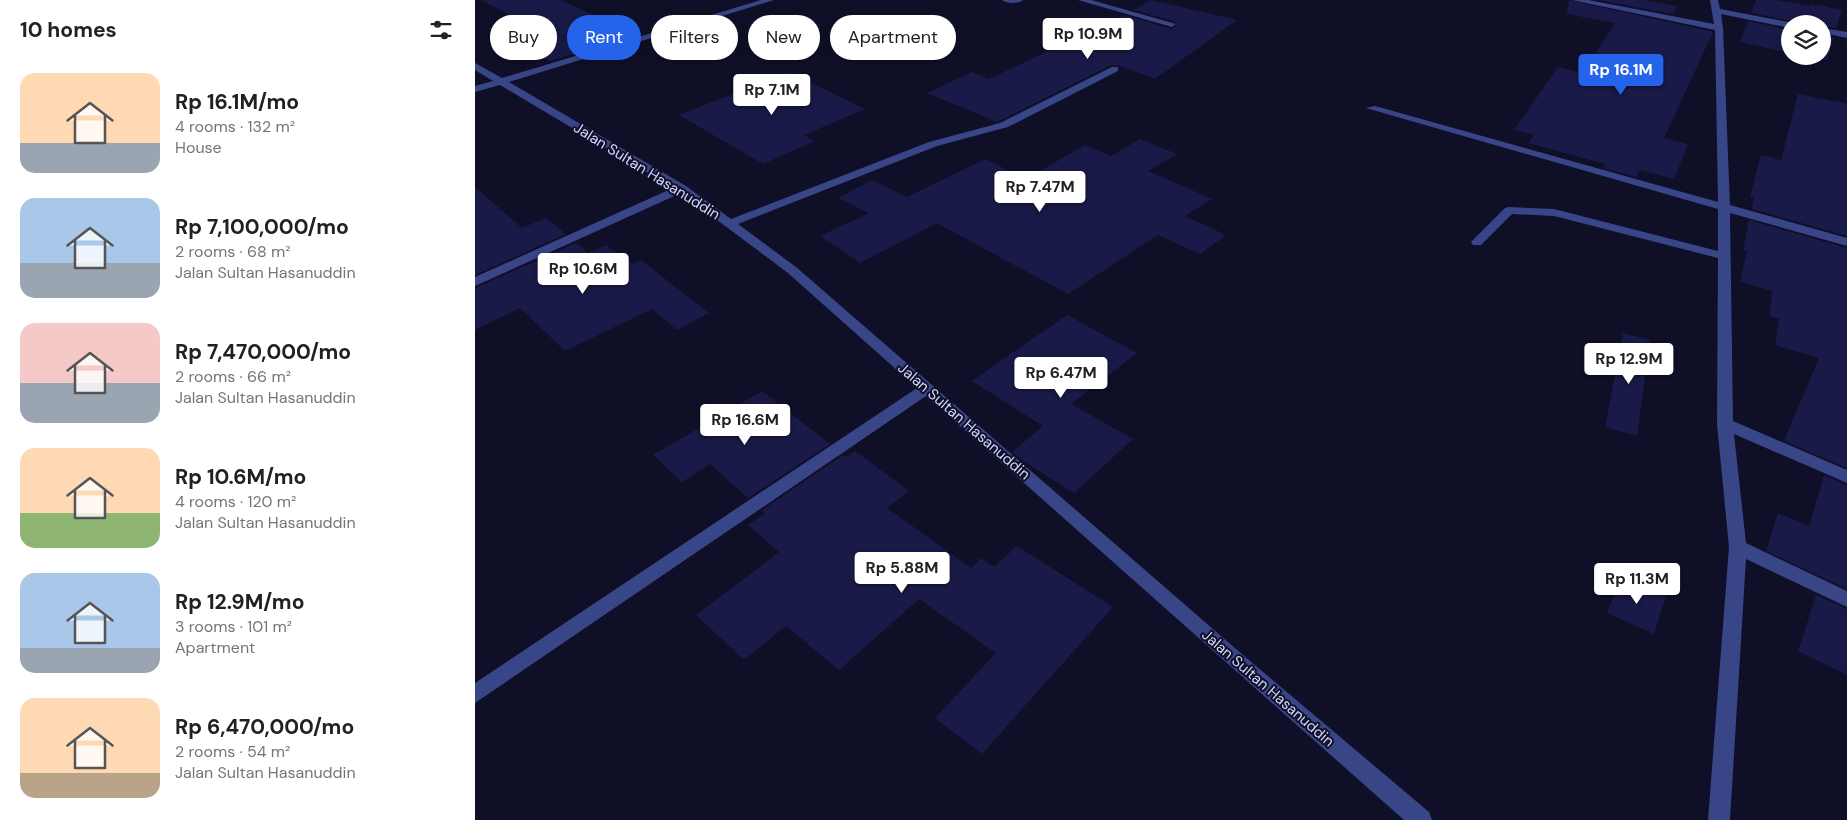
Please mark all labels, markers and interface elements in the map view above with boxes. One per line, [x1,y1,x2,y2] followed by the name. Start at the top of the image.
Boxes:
[490,15,557,60] chip: Buy
[567,15,641,60] chip: Rent
[651,15,738,60] chip: Filters
[748,15,820,60] chip: New
[830,15,956,60] chip: Apartment
[1781,15,1831,65] map controls
[1781,15,1831,65] button: layers
[20,16,117,44] text: 10 homes
[427,16,455,44] icon: filters
[1036,18,1140,60] pin: Rp 10.9M
[1054,23,1122,44] text: Rp 10.9M
[1569,54,1673,96] pin: Rp 16.1M
[1589,59,1653,80] text: Rp 16.1M
[726,74,818,116] pin: Rp 7.1M
[744,79,800,100] text: Rp 7.1M
[175,88,299,116] text: Rp 16.1M/mo
[60,93,120,153] icon: home
[175,116,295,137] text: 4 rooms · 132 m²
[570,118,724,224] street label: Jalan Sultan Hasanuddin
[175,137,222,158] text: House
[988,170,1092,213] pin: Rp 7.47M
[1005,176,1075,197] text: Rp 7.47M
[175,213,349,241] text: Rp 7,100,000/mo
[60,218,120,278] icon: home
[175,241,291,262] text: 2 rooms · 68 m²
[531,252,635,295] pin: Rp 10.6M
[549,258,617,279] text: Rp 10.6M
[175,262,356,283] text: Jalan Sultan Hasanuddin
[175,338,351,366] text: Rp 7,470,000/mo
[1577,342,1681,385] pin: Rp 12.9M
[60,343,120,403] icon: home
[1595,348,1663,369] text: Rp 12.9M
[1009,356,1113,399] pin: Rp 6.47M
[894,358,1034,484] street label: Jalan Sultan Hasanuddin
[1025,362,1097,383] text: Rp 6.47M
[175,366,291,387] text: 2 rooms · 66 m²
[175,387,356,408] text: Jalan Sultan Hasanuddin
[693,404,797,446] pin: Rp 16.6M
[711,409,779,430] text: Rp 16.6M
[175,463,306,491] text: Rp 10.6M/mo
[60,468,120,528] icon: home
[175,491,296,512] text: 4 rooms · 120 m²
[175,512,356,533] text: Jalan Sultan Hasanuddin
[850,552,954,594] pin: Rp 5.88M
[866,557,938,578] text: Rp 5.88M
[1585,562,1689,605] pin: Rp 11.3M
[1605,568,1669,589] text: Rp 11.3M
[175,588,304,616] text: Rp 12.9M/mo
[60,593,120,653] icon: home
[175,616,292,637] text: 3 rooms · 101 m²
[1198,625,1338,751] street label: Jalan Sultan Hasanuddin
[175,637,255,658] text: Apartment
[175,713,354,741] text: Rp 6,470,000/mo
[60,718,120,778] icon: home
[175,741,290,762] text: 2 rooms · 54 m²
[175,762,356,783] text: Jalan Sultan Hasanuddin

